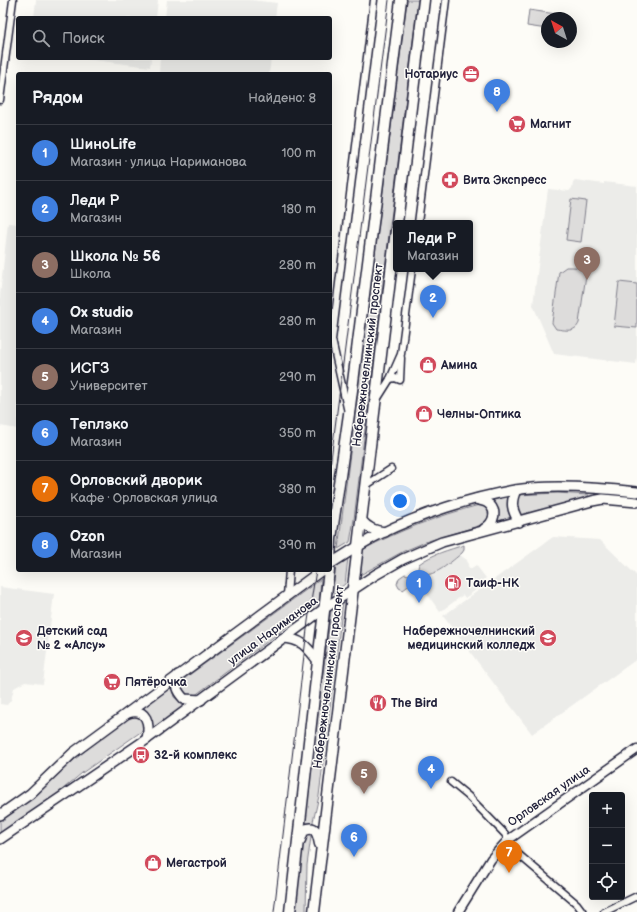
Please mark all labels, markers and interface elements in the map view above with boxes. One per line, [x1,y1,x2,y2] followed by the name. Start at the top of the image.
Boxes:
[541,12,577,48] north arrow
[16,16,332,60] search box
[30,27,52,49] icon: search
[62,29,105,48] text: Поиск
[461,64,481,84] office icon: Нотариус
[404,67,458,82] place label: Нотариус
[484,79,510,112] pin: 8
[32,88,83,108] text: Рядом
[248,90,316,106] text: Найдено: 8
[507,114,527,134] supermarket icon: Магнит
[530,117,572,132] place label: Магнит
[70,135,136,154] text: ШиноLife
[42,145,48,161] text: 1
[281,145,316,161] text: 100 m
[70,154,247,170] text: Магазин · улица Нариманова
[440,170,460,190] pharmacy icon: Вита Экспресс
[463,173,547,188] place label: Вита Экспресс
[70,191,119,210] text: Леди Р
[41,201,49,217] text: 2
[281,201,316,217] text: 180 m
[70,210,122,226] text: Магазин
[393,220,473,272] popup
[407,229,456,248] text: Леди Р
[70,247,161,266] text: Школа № 56
[574,247,600,280] pin: 3
[407,248,459,264] text: Магазин
[41,257,49,273] text: 3
[279,257,316,273] text: 280 m
[349,262,387,448] street label: Набережночелнинский проспект
[70,266,111,282] text: Школа
[420,285,446,318] pin: 2
[70,303,133,322] text: Ox studio
[41,313,49,329] text: 4
[279,313,316,329] text: 280 m
[70,322,122,338] text: Магазин
[418,355,438,375] shop icon: Амина
[440,358,478,373] place label: Амина
[70,359,109,378] text: ИСГЗ
[41,369,49,385] text: 5
[279,369,316,385] text: 290 m
[70,378,147,394] text: Университет
[414,404,434,424] shop icon: Челны-Оптика
[437,407,522,422] place label: Челны-Оптика
[70,415,128,434] text: Теплэко
[41,425,49,441] text: 6
[279,425,316,441] text: 350 m
[70,434,122,450] text: Магазин
[70,471,202,490] text: Орловский дворик
[41,481,49,497] text: 7
[279,481,316,497] text: 380 m
[70,490,218,506] text: Кафе · Орловская улица
[390,491,410,511] your location
[70,527,105,546] text: Ozon
[41,537,49,553] text: 8
[279,537,316,553] text: 390 m
[70,546,122,562] text: Магазин
[406,570,432,603] pin: 1
[443,573,463,593] fuel station icon: Таиф-НК
[466,576,520,591] place label: Таиф-НК
[310,584,348,770] street label: Набережночелнинский проспект
[225,593,321,669] street label: улица Нариманова
[37,624,108,653] place label: Детский сад № 2 «Алсу»
[403,624,536,653] place label: Набережночелнинский медицинский колледж
[14,628,34,648] school or university icon: Детский сад № 2 «Алсу»
[538,628,558,648] school or university icon: Набережночелнинский медицинский колледж
[102,672,122,692] supermarket icon: Пятёрочка
[125,675,188,690] place label: Пятёрочка
[368,693,388,713] restaurant icon: The Bird
[391,696,437,711] place label: The Bird
[131,745,151,765] bus stop icon: 32-й комплекс
[154,748,237,763] place label: 32-й комплекс
[418,756,444,789] pin: 4
[351,761,377,794] pin: 5
[505,762,593,830] street label: Орловская улица
[589,792,625,900] map controls
[589,792,625,828] button: +
[341,824,367,857] pin: 6
[589,828,625,864] button: −
[496,840,522,873] pin: 7
[143,853,163,873] shop icon: Мегастрой
[166,856,227,871] place label: Мегастрой
[589,864,625,900] button: locate

